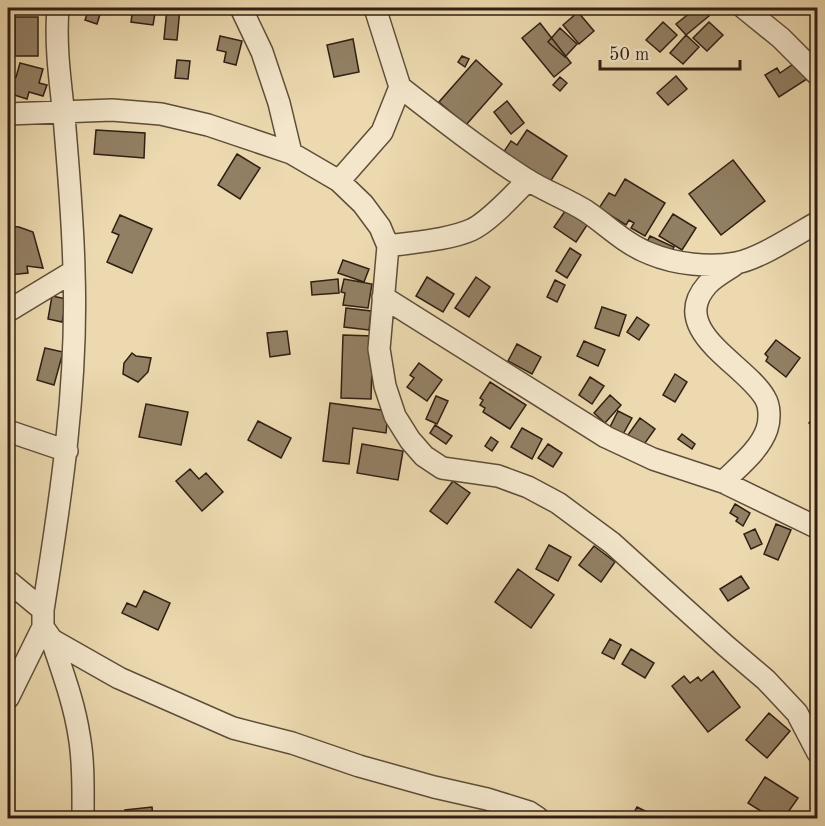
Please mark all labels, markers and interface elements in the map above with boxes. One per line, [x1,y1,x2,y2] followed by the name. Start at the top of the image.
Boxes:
[600,33,740,71] scale bar
[609,46,649,64] text: 50 m

